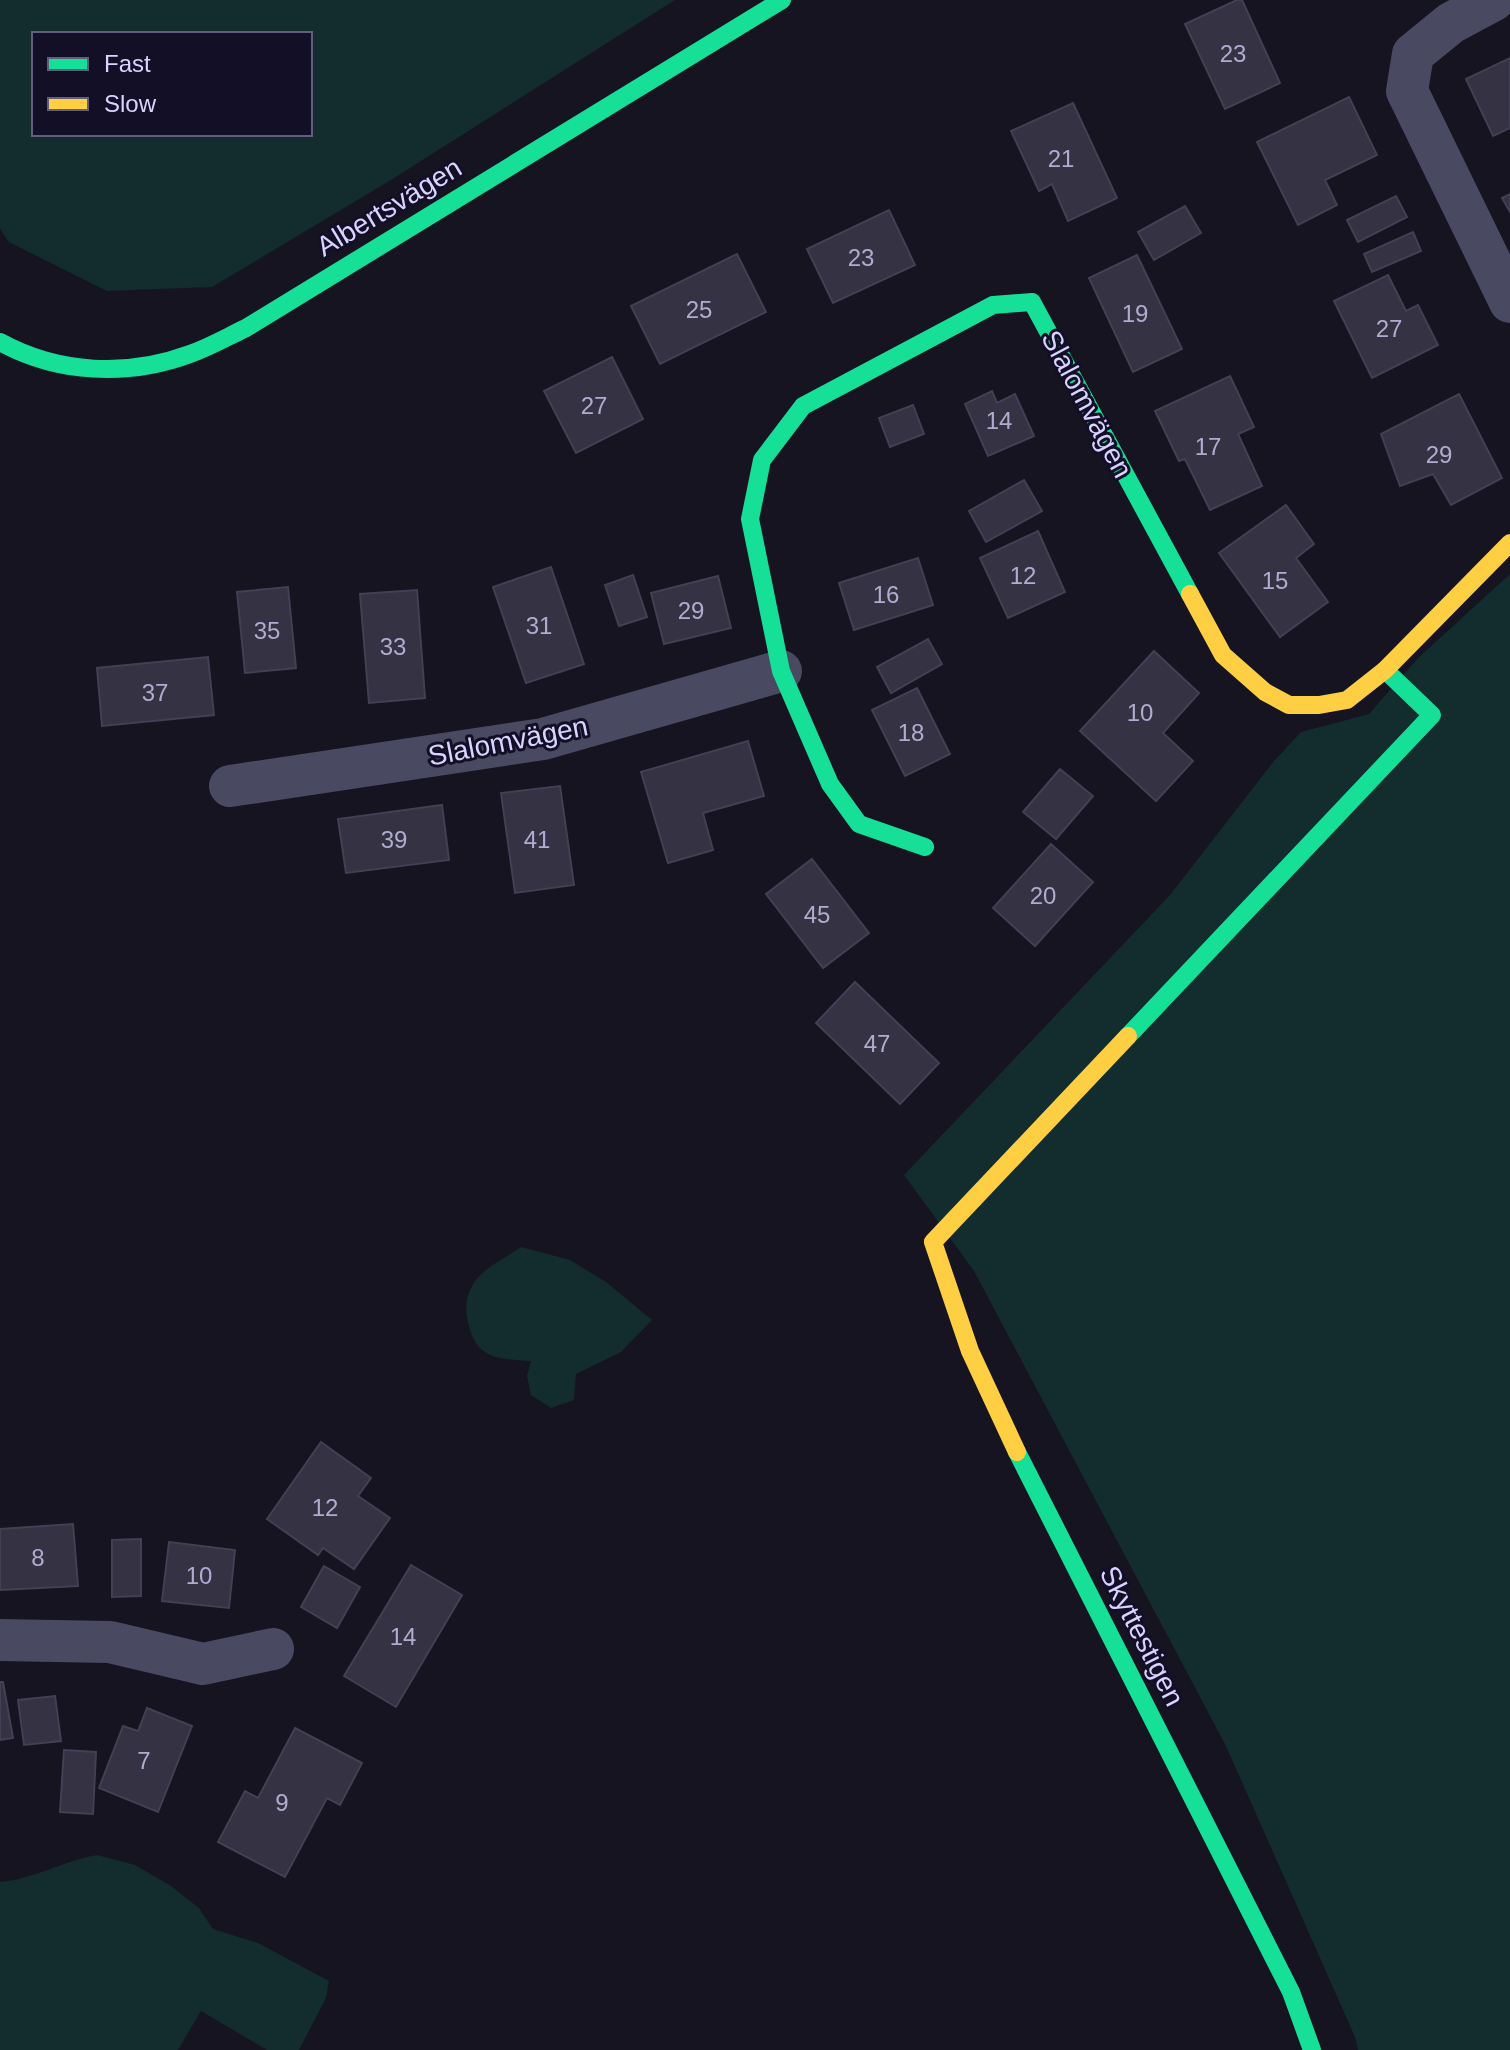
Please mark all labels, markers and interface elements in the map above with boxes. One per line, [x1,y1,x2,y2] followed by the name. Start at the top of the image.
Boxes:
[32,32,312,136] legend
[1220,40,1246,67] house number: 23
[104,50,151,77] text: Fast
[104,90,157,117] text: Slow
[1048,145,1074,172] house number: 21
[311,152,467,262] street label: Albertsvägen
[848,244,874,271] house number: 23
[686,296,712,323] house number: 25
[1122,300,1148,327] house number: 19
[1376,315,1402,342] house number: 27
[1035,325,1139,483] street label: Slalomvägen
[581,392,607,419] house number: 27
[986,407,1012,434] house number: 14
[1195,433,1221,460] house number: 17
[1426,441,1452,468] house number: 29
[1010,562,1036,589] house number: 12
[1262,567,1288,594] house number: 15
[873,581,899,608] house number: 16
[678,597,704,624] house number: 29
[526,612,552,639] house number: 31
[254,617,280,644] house number: 35
[380,633,406,660] house number: 33
[142,679,168,706] house number: 37
[1127,699,1153,726] house number: 10
[426,710,590,772] street label: Slalomvägen
[898,719,924,746] house number: 18
[381,826,407,853] house number: 39
[524,826,550,853] house number: 41
[1030,882,1056,909] house number: 20
[804,901,830,928] house number: 45
[864,1030,890,1057] house number: 47
[312,1494,338,1521] house number: 12
[31,1544,45,1571] house number: 8
[1094,1561,1190,1711] street label: Skyttestigen
[186,1562,212,1589] house number: 10
[390,1623,416,1650] house number: 14
[137,1747,151,1774] house number: 7
[275,1789,289,1816] house number: 9

